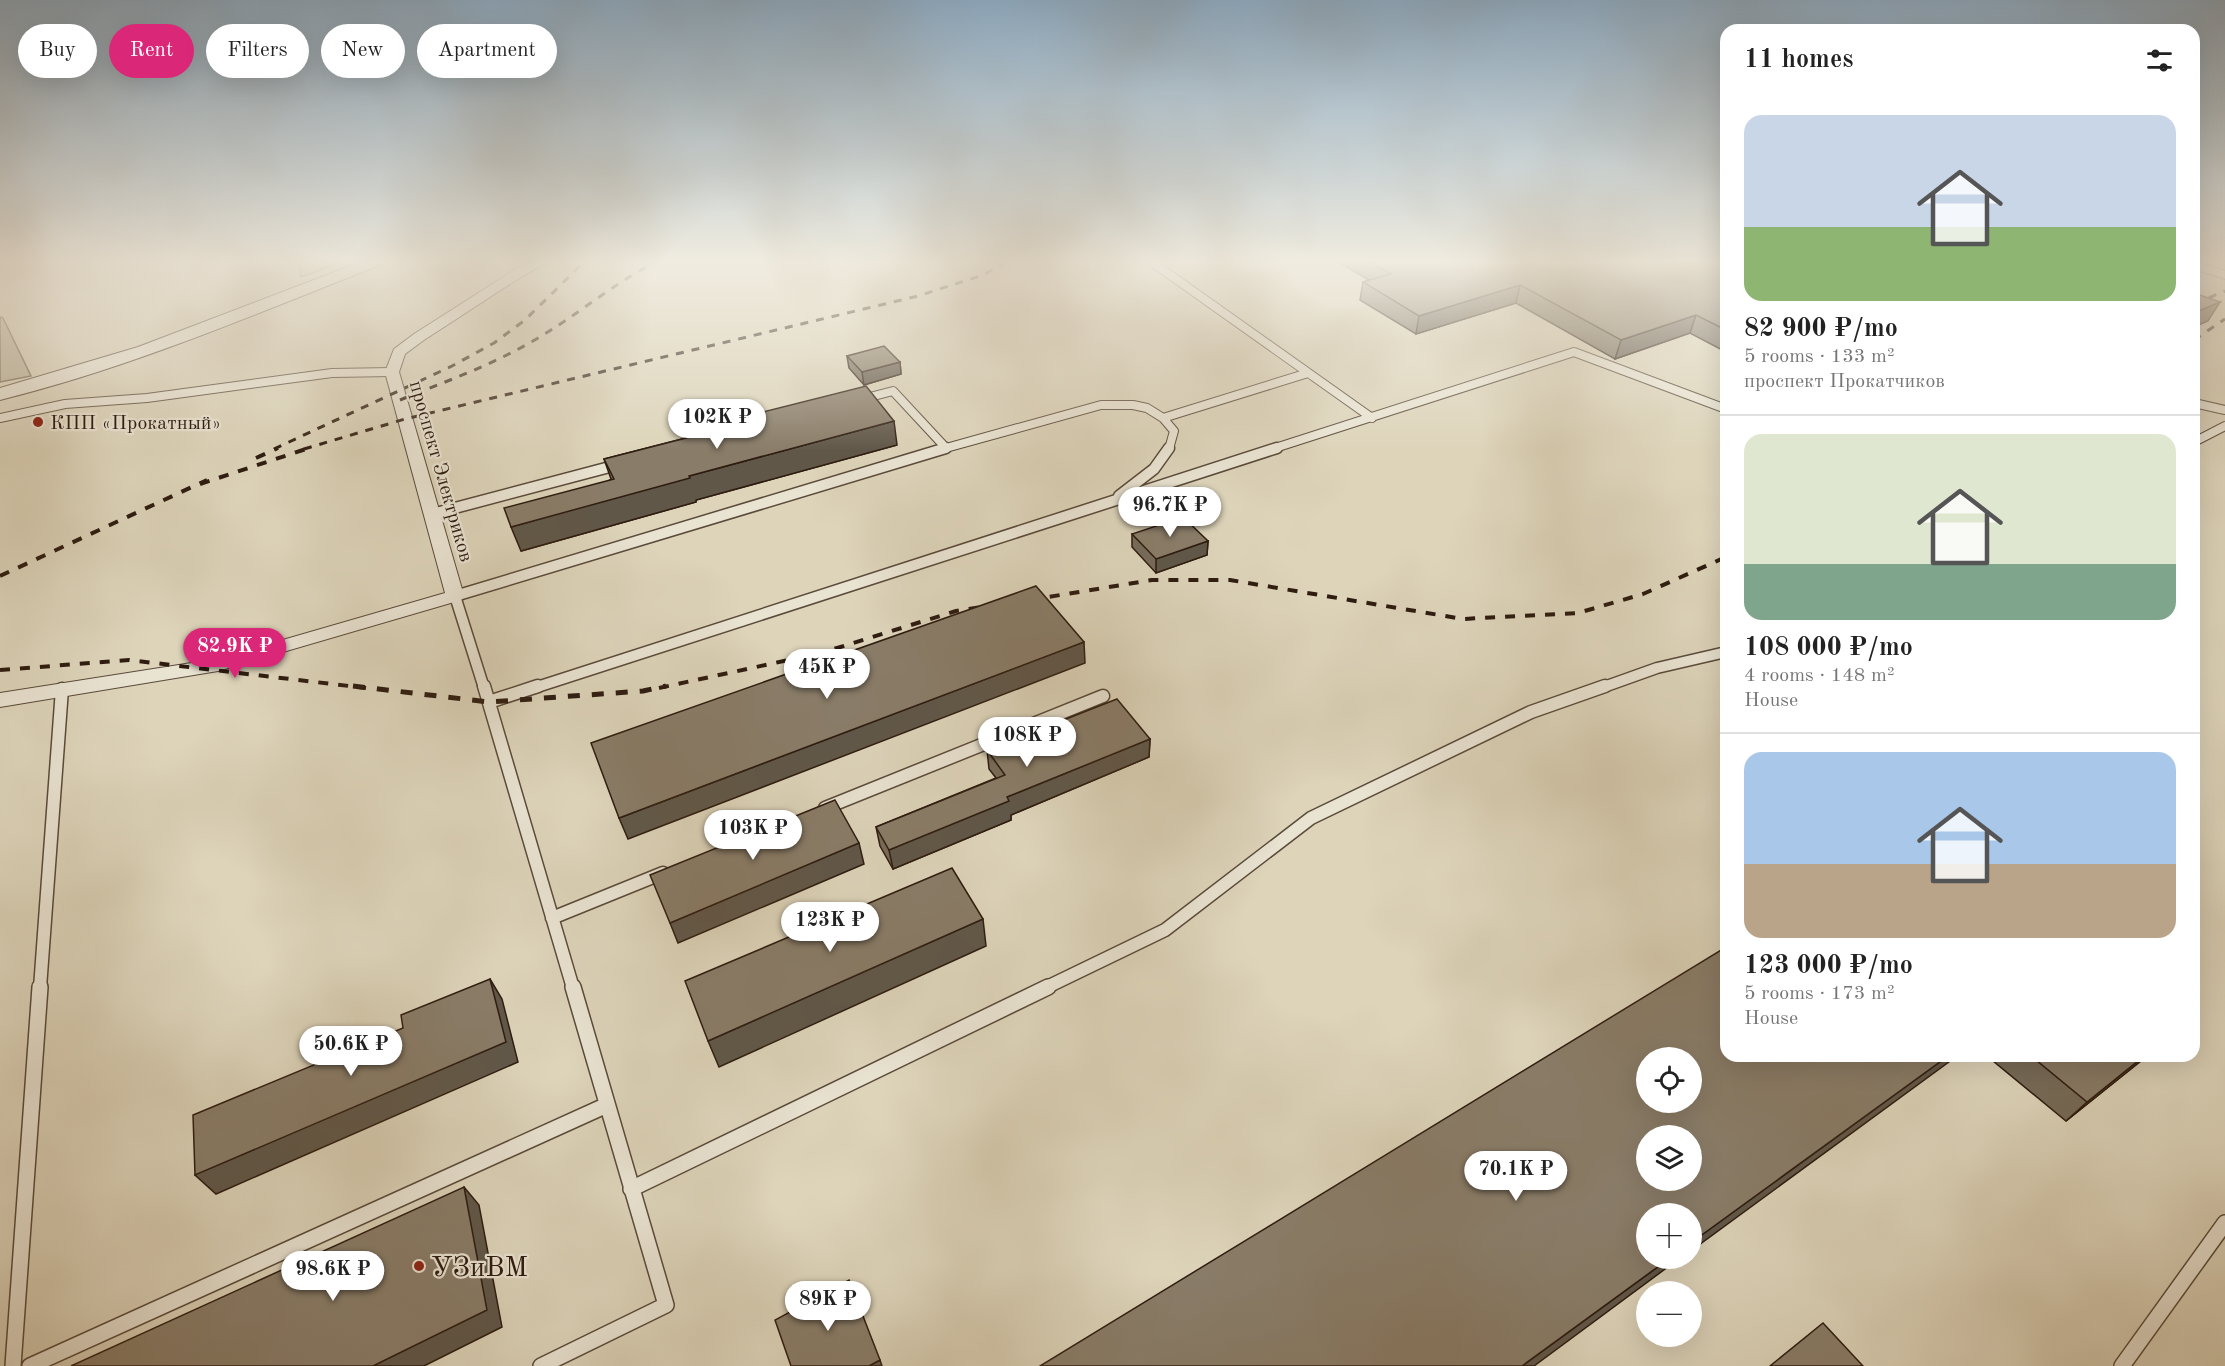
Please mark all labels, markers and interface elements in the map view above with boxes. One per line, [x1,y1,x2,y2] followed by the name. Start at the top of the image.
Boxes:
[18,24,97,78] chip: Buy
[109,24,194,78] chip: Rent
[206,24,309,78] chip: Filters
[321,24,405,78] chip: New
[417,24,557,78] chip: Apartment
[2143,44,2176,77] icon: filters
[1744,47,1853,73] text: 11 homes
[1906,154,2014,262] icon: home
[1744,316,1898,342] text: 82 900 ₽/mo
[1744,347,1894,367] text: 5 rooms · 133 m²
[1744,372,1945,392] text: проспект Прокатчиков
[405,379,476,564] street label: проспект Электриков
[668,399,766,450] pin: 102K ₽
[682,408,752,428] text: 102K ₽
[50,414,221,434] place label: КПП «Прокатный»
[31,415,45,429] marker: КПП «Прокатный»
[1906,473,2014,581] icon: home
[1115,487,1225,538] pin: 96.7K ₽
[1132,496,1208,516] text: 96.7K ₽
[180,628,290,679] pin: 82.9K ₽
[1744,635,1913,661] text: 108 000 ₽/mo
[197,637,273,657] text: 82.9K ₽
[785,649,869,700] pin: 45K ₽
[798,658,856,678] text: 45K ₽
[1744,666,1894,686] text: 4 rooms · 148 m²
[1744,691,1798,711] text: House
[978,717,1076,768] pin: 108K ₽
[992,726,1062,746] text: 108K ₽
[1906,791,2014,899] icon: home
[704,810,802,861] pin: 103K ₽
[718,819,788,839] text: 103K ₽
[781,902,879,953] pin: 123K ₽
[795,911,865,931] text: 123K ₽
[1744,953,1913,979] text: 123 000 ₽/mo
[1744,984,1894,1004] text: 5 rooms · 173 m²
[1744,1009,1798,1029] text: House
[296,1026,406,1077] pin: 50.6K ₽
[313,1035,389,1055] text: 50.6K ₽
[1636,1047,1702,1347] map controls
[1636,1047,1702,1113] button: locate
[1636,1125,1702,1191] button: layers
[1461,1151,1571,1202] pin: 70.1K ₽
[1478,1160,1554,1180] text: 70.1K ₽
[1636,1203,1702,1269] button: +
[278,1251,388,1302] pin: 98.6K ₽
[431,1255,528,1283] place label: УЗиВМ
[412,1259,426,1273] marker: УЗиВМ
[295,1260,371,1280] text: 98.6K ₽
[786,1281,870,1332] pin: 89K ₽
[1636,1281,1702,1347] button: −
[799,1290,857,1310] text: 89K ₽

